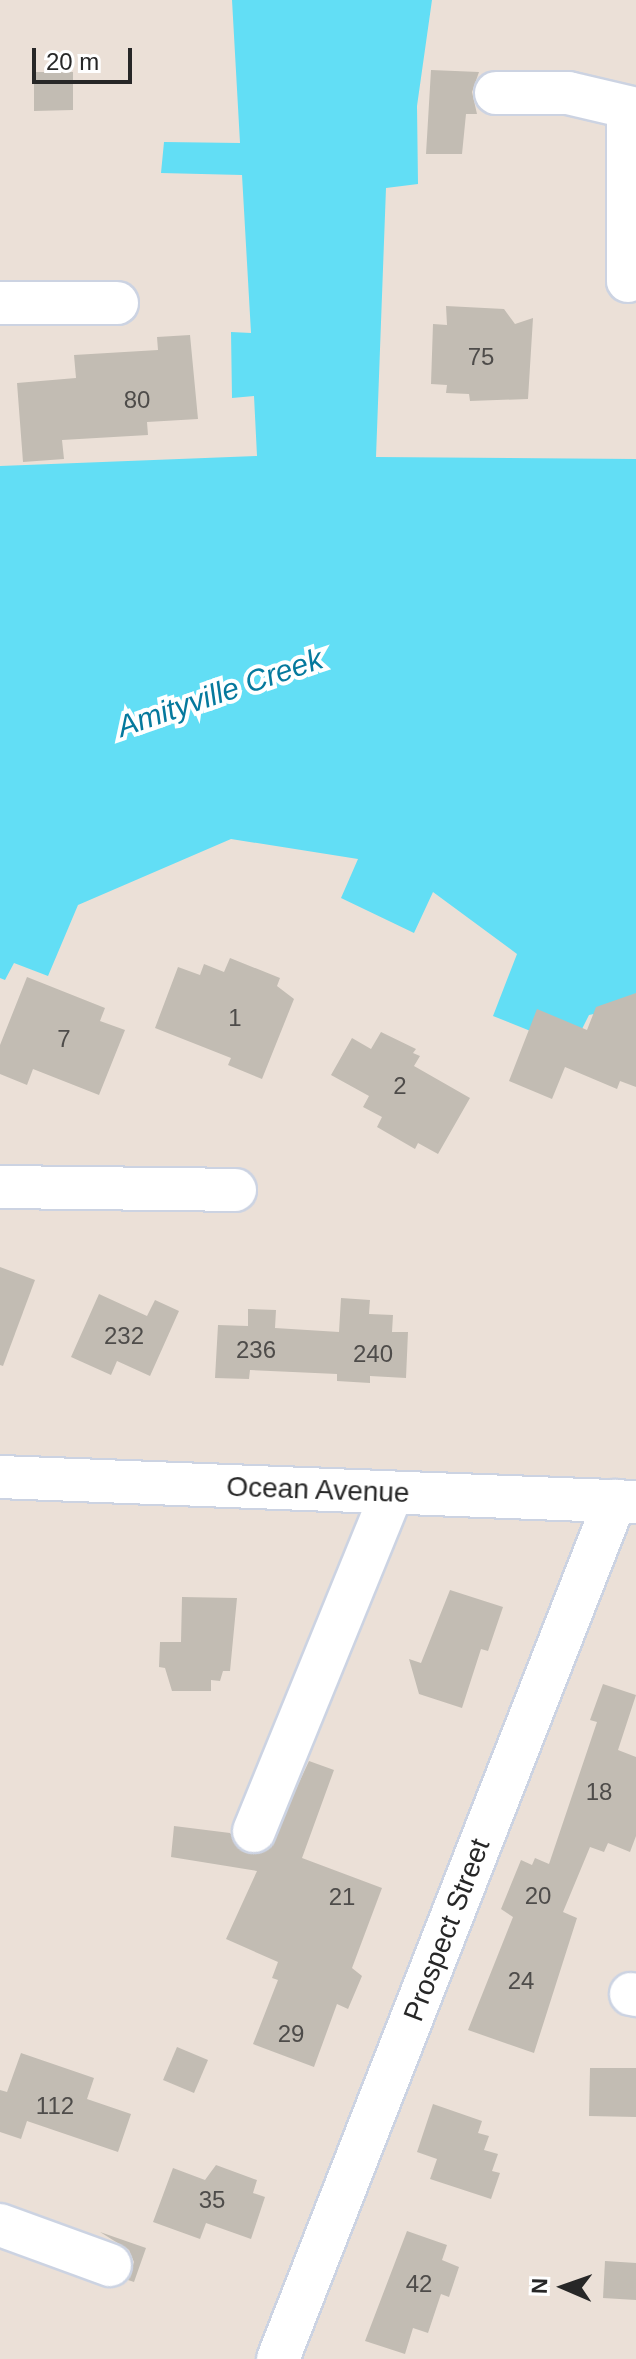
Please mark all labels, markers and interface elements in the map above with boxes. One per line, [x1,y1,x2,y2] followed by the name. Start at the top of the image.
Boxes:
[36,32,136,82] scale bar
[46,48,99,75] text: 20 m
[468,343,494,371] house number: 75
[124,386,150,414] house number: 80
[112,641,328,745] water label: Amityville Creek
[228,1004,242,1032] house number: 1
[57,1025,71,1053] house number: 7
[393,1072,407,1100] house number: 2
[104,1322,144,1350] house number: 232
[236,1336,276,1364] house number: 236
[353,1340,393,1368] house number: 240
[225,1470,411,1510] street label: Ocean Avenue
[586,1778,612,1806] house number: 18
[397,1834,497,2026] street label: Prospect Street
[525,1882,551,1910] house number: 20
[329,1883,355,1911] house number: 21
[508,1967,534,1995] house number: 24
[278,2020,304,2048] house number: 29
[36,2092,74,2120] house number: 112
[199,2186,225,2214] house number: 35
[524,2247,604,2327] north arrow
[406,2270,432,2298] house number: 42
[527,2278,552,2295] text: N

